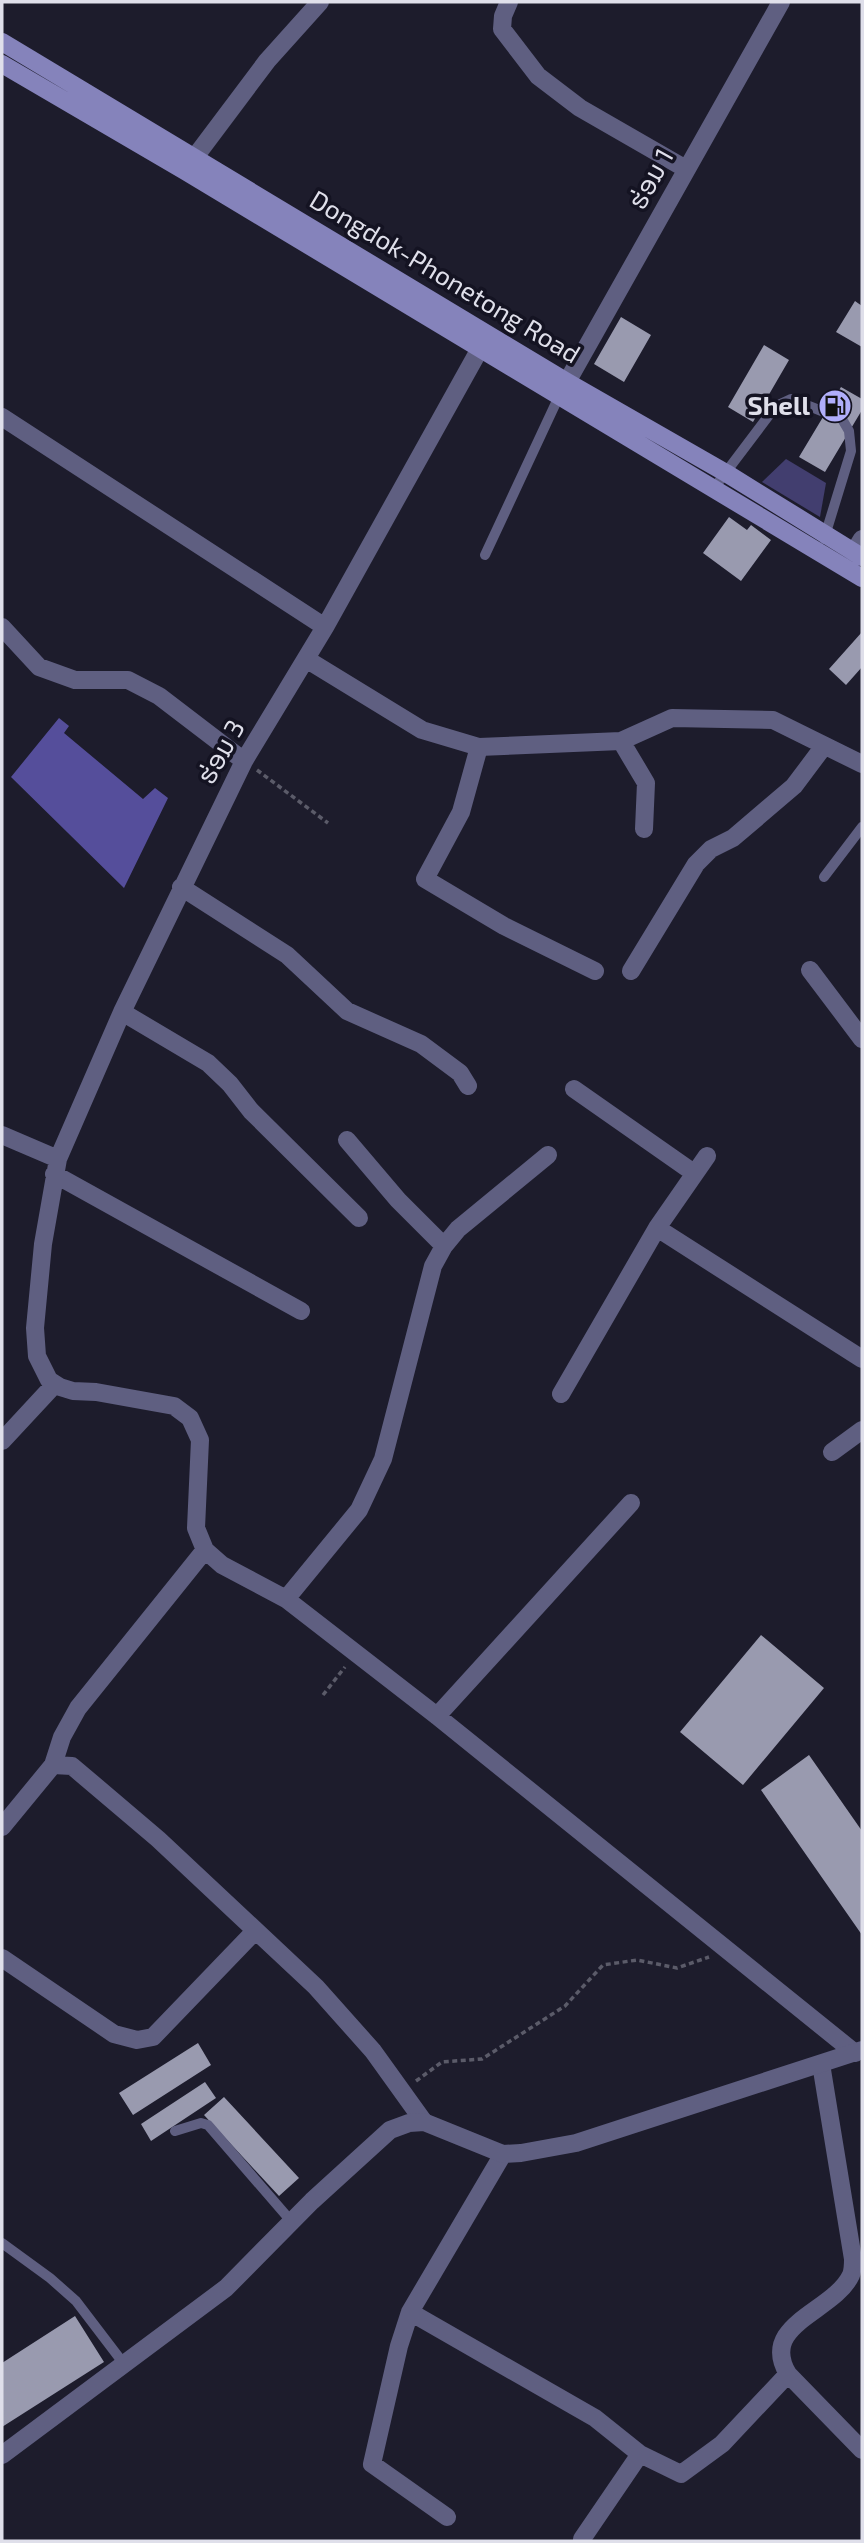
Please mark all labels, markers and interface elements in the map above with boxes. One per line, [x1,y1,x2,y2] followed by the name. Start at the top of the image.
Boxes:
[621,143,679,214] street label: ຮ່ອມ 1
[305,183,587,369] street label: Dongdok-Phonetong Road
[816,387,854,425] fuel station icon: Shell
[747,389,810,420] place label: Shell
[190,714,250,789] street label: ຮ່ອມ 3

